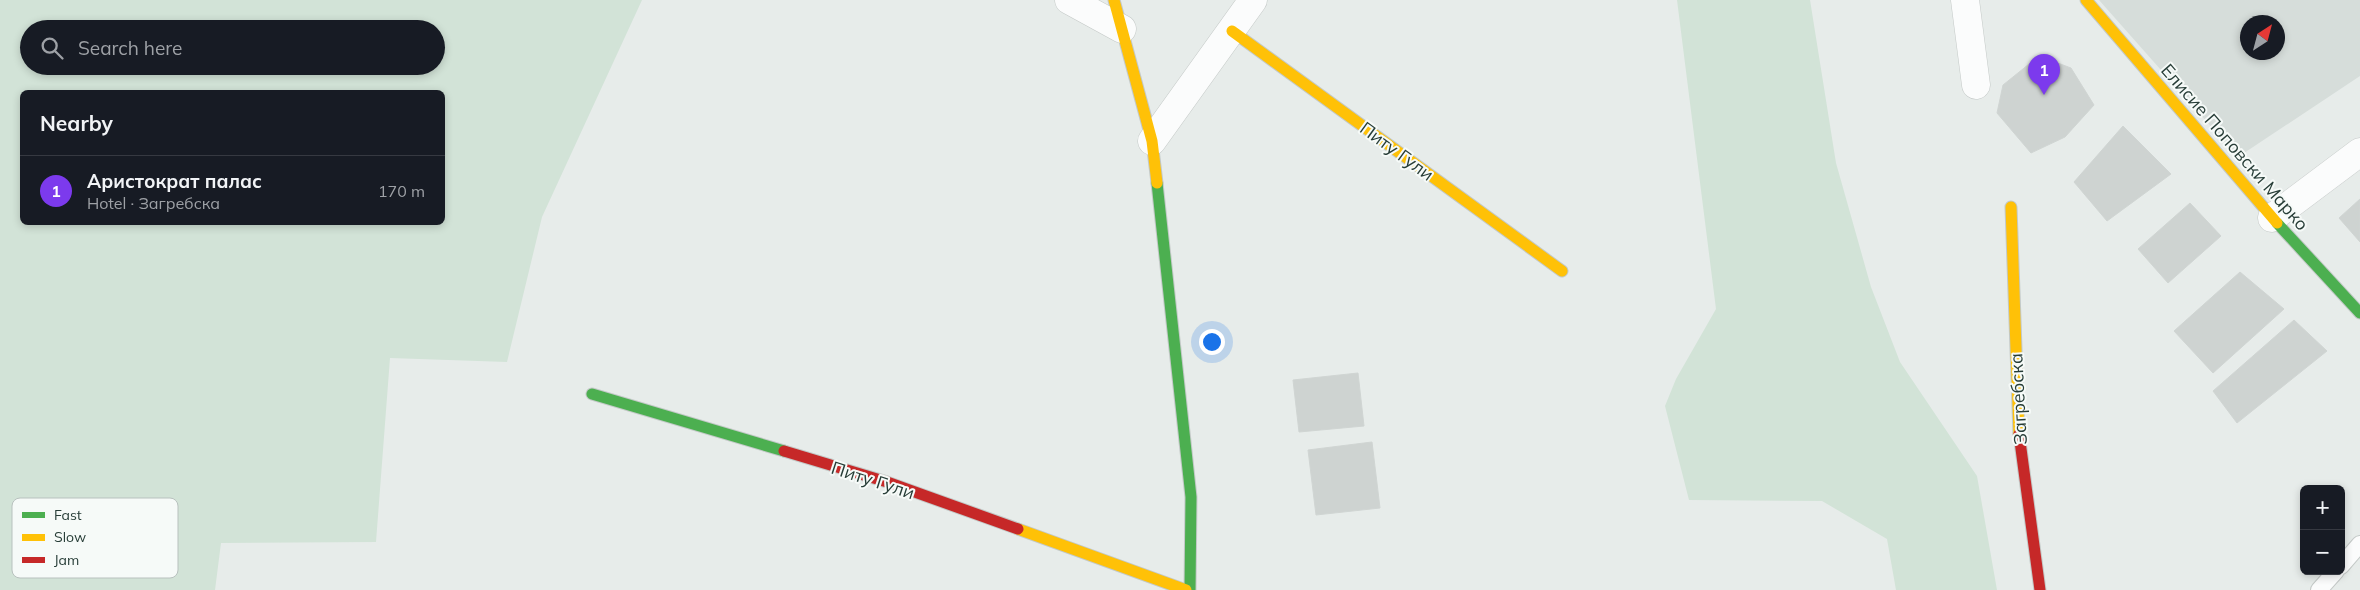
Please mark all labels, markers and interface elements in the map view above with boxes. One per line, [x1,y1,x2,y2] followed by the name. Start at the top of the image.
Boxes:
[2240,15,2285,60] north arrow
[20,20,445,75] search box
[38,34,66,62] icon: search
[78,36,182,60] text: Search here
[2028,54,2060,95] pin: 1
[2156,59,2314,235] street label: Елисие Поповски Марко
[40,110,113,136] text: Nearby
[1355,116,1439,186] street label: Питу Гули
[87,169,262,193] text: Аристократ палас
[51,181,61,201] text: 1
[378,181,425,201] text: 170 m
[87,193,220,213] text: Hotel · Загребска
[1199,329,1225,355] your location
[2004,352,2032,446] street label: Загребска
[829,456,917,504] street label: Питу Гули
[2300,485,2345,575] map controls
[2300,485,2345,530] button: +
[12,498,178,578] legend
[54,506,82,524] text: Fast
[54,528,86,546] text: Slow
[2300,530,2345,575] button: −
[54,551,79,569] text: Jam

